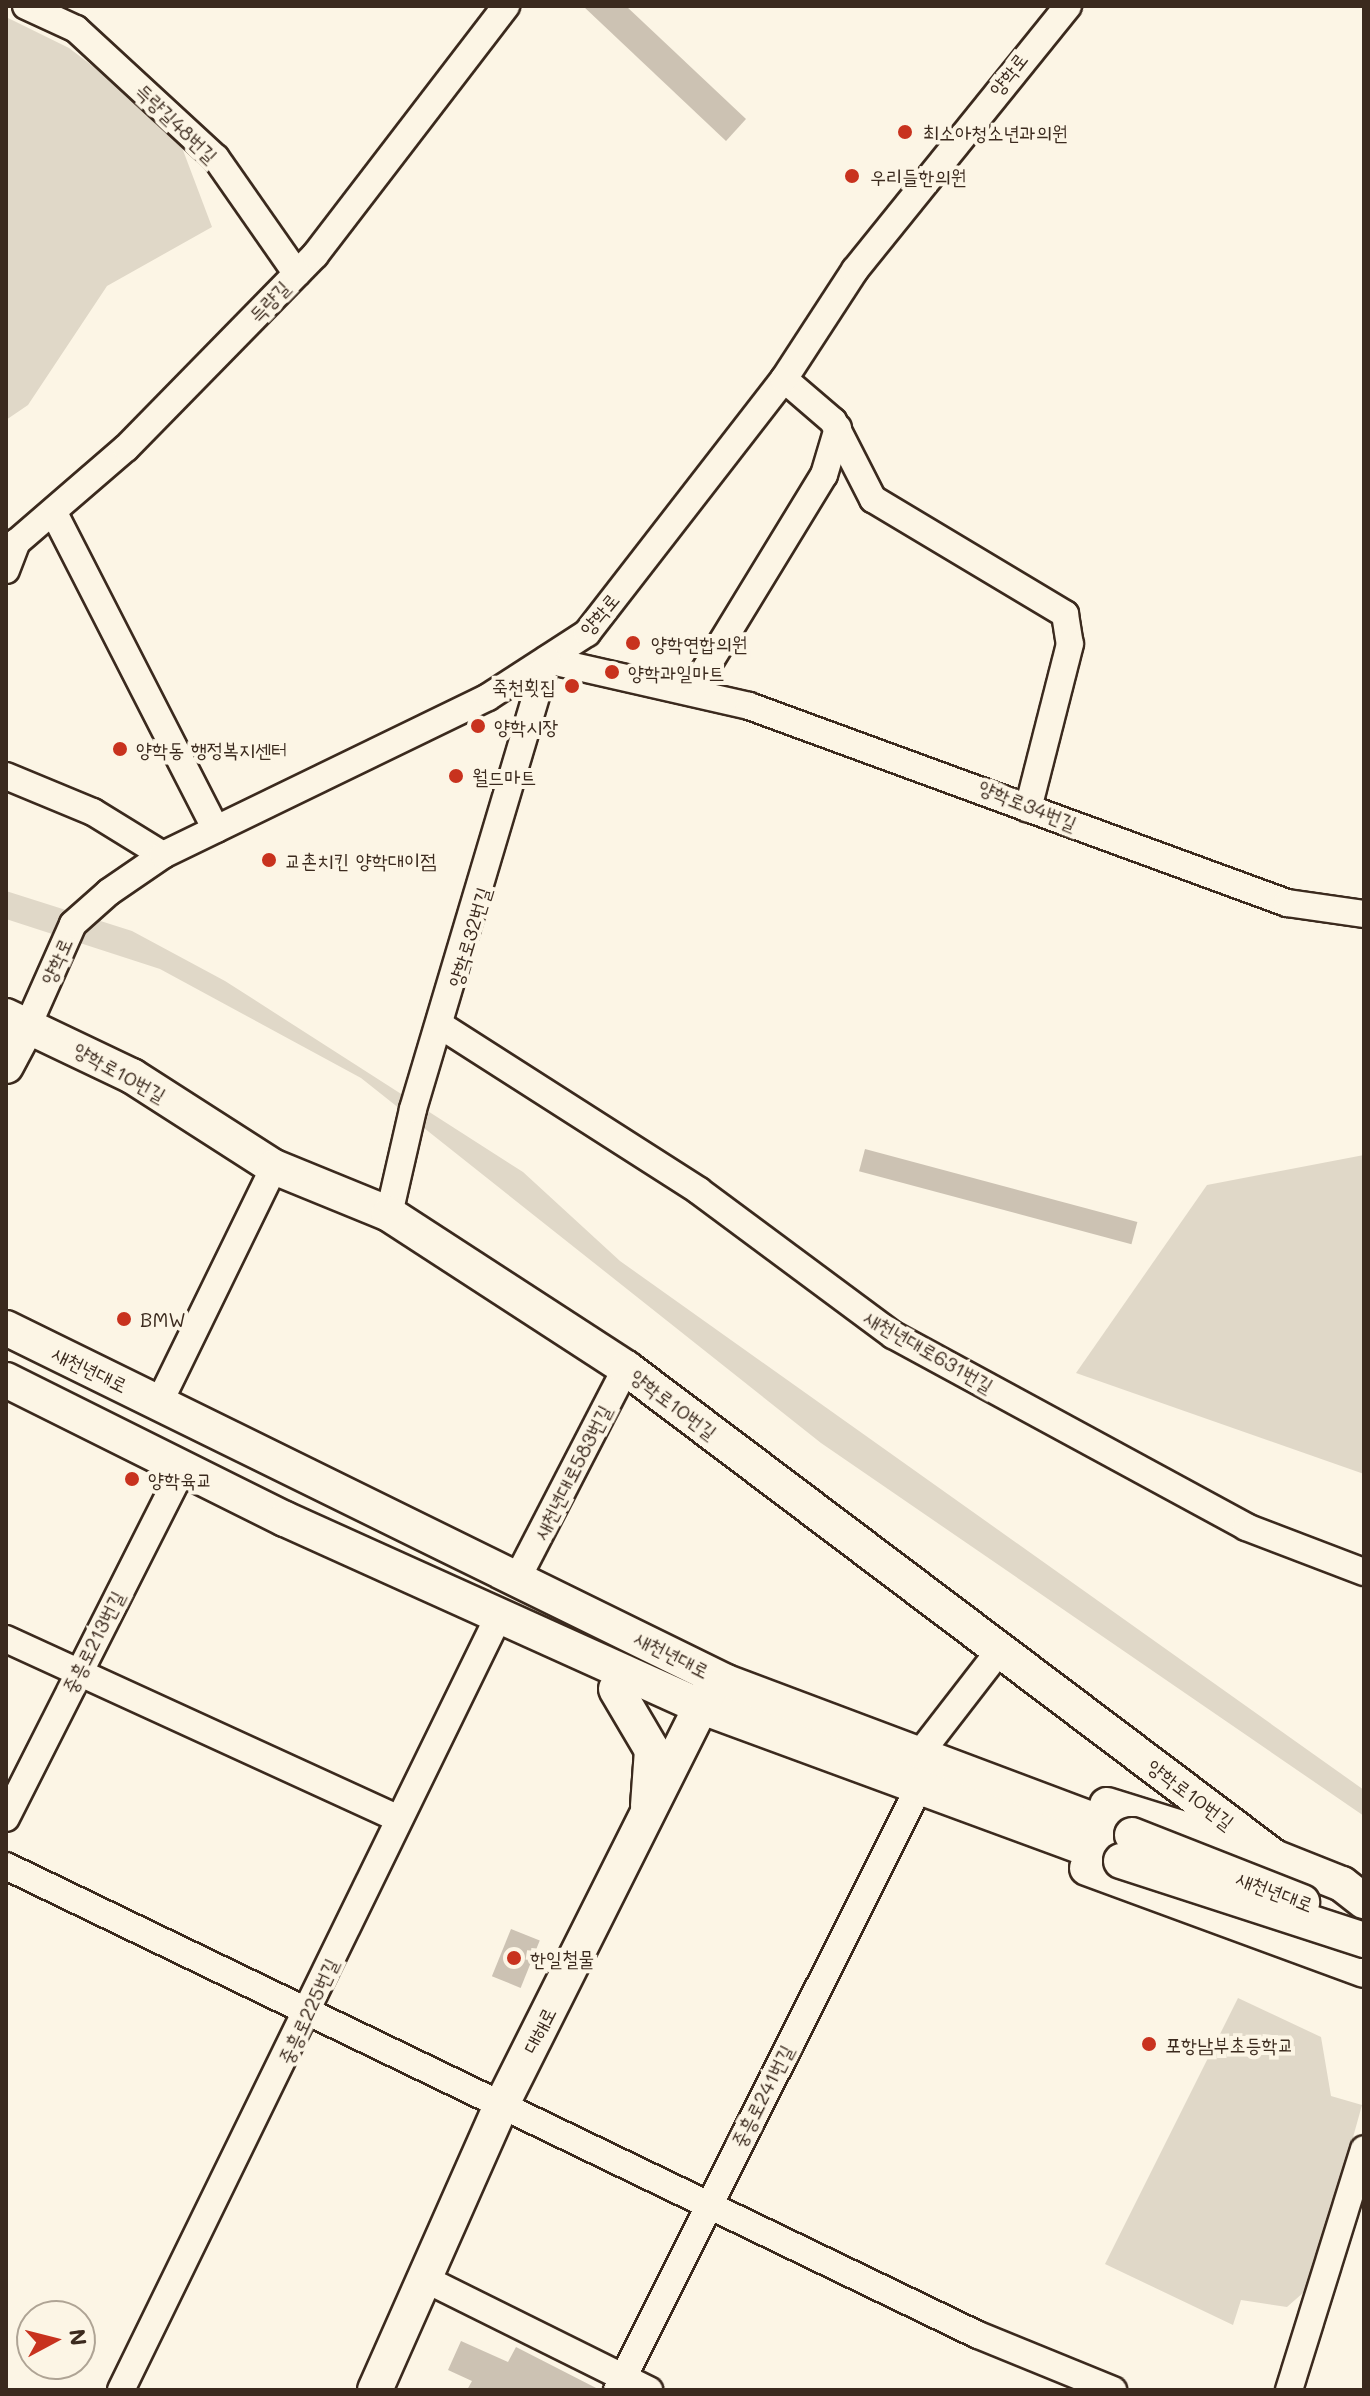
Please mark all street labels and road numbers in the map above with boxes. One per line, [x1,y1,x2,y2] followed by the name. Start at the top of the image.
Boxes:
[984,48,1032,100] street label: 양학로
[131,78,223,168] street label: 득량길48번길
[244,275,294,327] street label: 득량길
[574,588,624,640] street label: 양학로
[975,774,1081,836] street label: 양학로34번길
[442,884,496,990] street label: 양학로32번길
[35,934,77,988] street label: 양학로
[70,1037,170,1107] street label: 양학로10번길
[860,1304,998,1398] street label: 새천년대로631번길
[49,1341,131,1397] street label: 새천년대로
[626,1364,722,1444] street label: 양학로10번길
[528,1401,616,1543] street label: 새천년대로583번길
[57,1587,129,1697] street label: 중흥로213번길
[631,1625,713,1683] street label: 새천년대로
[1143,1754,1239,1834] street label: 양학로10번길
[1233,1865,1317,1917] street label: 새천년대로
[273,1954,343,2068] street label: 중흥로225번길
[517,2003,561,2057] street label: 대해로
[726,2041,798,2151] street label: 중흥로241번길

